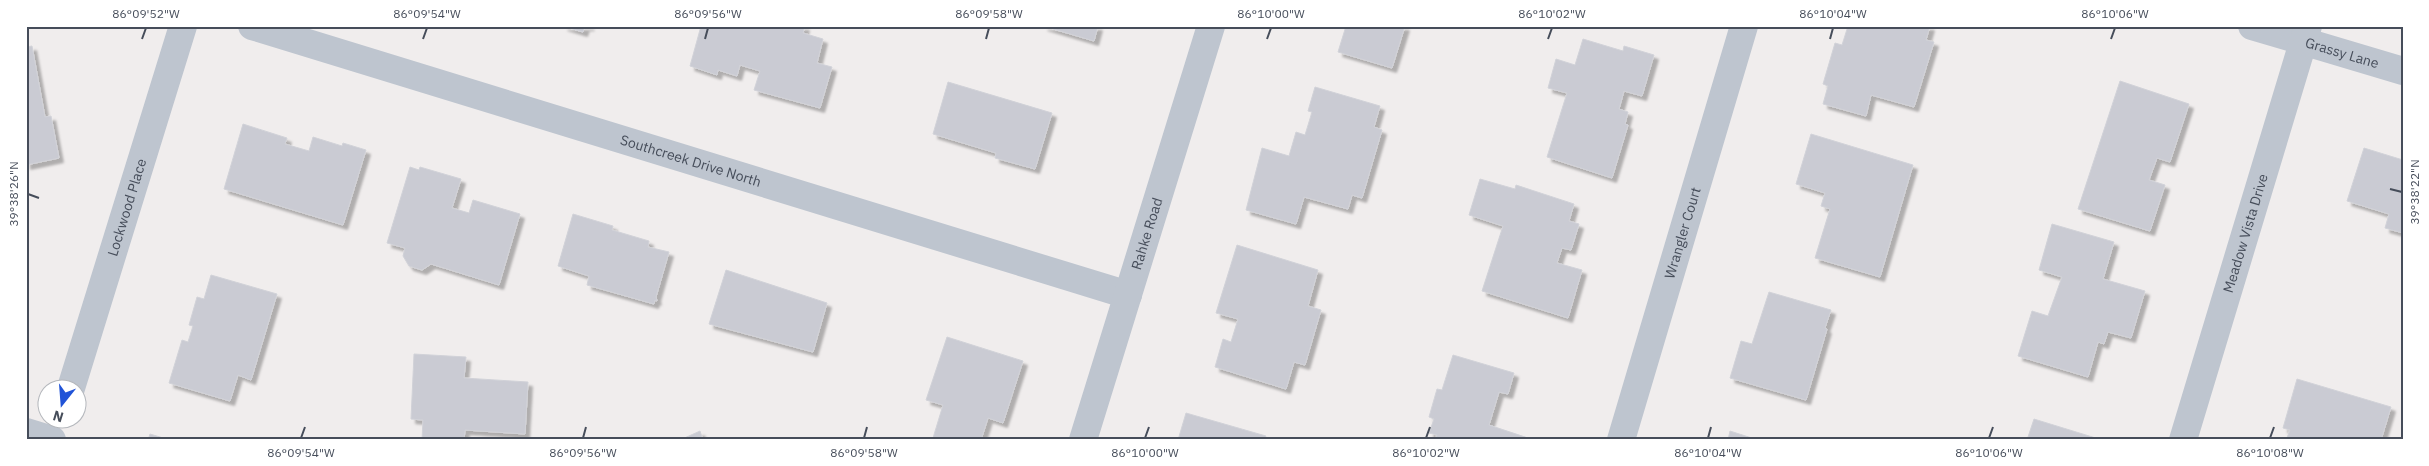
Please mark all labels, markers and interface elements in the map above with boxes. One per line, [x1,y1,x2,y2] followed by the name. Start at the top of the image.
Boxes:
[112,6,180,21] text: 86°09'52"W
[393,6,461,21] text: 86°09'54"W
[674,6,742,21] text: 86°09'56"W
[955,6,1023,21] text: 86°09'58"W
[1237,6,1305,21] text: 86°10'00"W
[1518,6,1586,21] text: 86°10'02"W
[1799,6,1867,21] text: 86°10'04"W
[2081,6,2149,21] text: 86°10'06"W
[2303,33,2381,72] street label: Grassy Lane
[618,131,764,191] street label: Southcreek Drive North
[103,156,151,259] street label: Lockwood Place
[2407,159,2422,225] text: 39°38'22"N
[6,161,21,227] text: 39°38'26"N
[2219,171,2272,295] street label: Meadow Vista Drive
[1660,185,1705,281] street label: Wrangler Court
[1127,195,1166,272] street label: Rahke Road
[38,378,88,428] north arrow
[51,406,66,427] text: N
[267,445,335,460] text: 86°09'54"W
[549,445,617,460] text: 86°09'56"W
[830,445,898,460] text: 86°09'58"W
[1111,445,1179,460] text: 86°10'00"W
[1392,445,1460,460] text: 86°10'02"W
[1674,445,1742,460] text: 86°10'04"W
[1955,445,2023,460] text: 86°10'06"W
[2236,445,2304,460] text: 86°10'08"W

